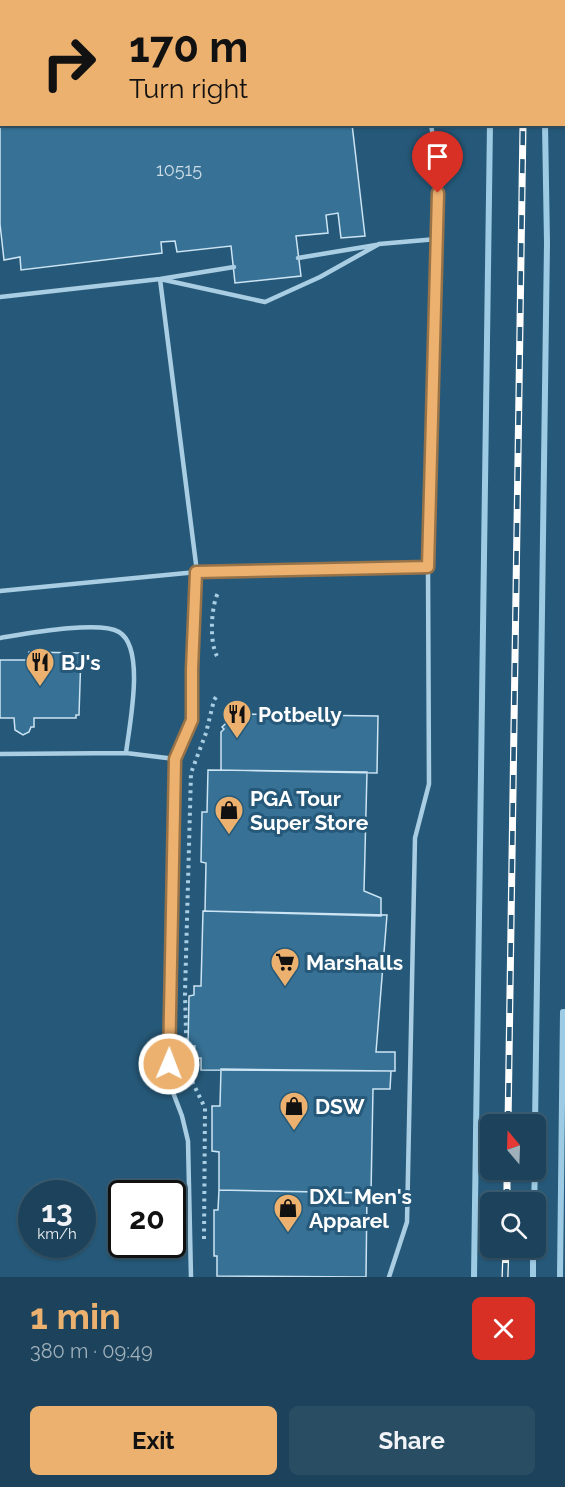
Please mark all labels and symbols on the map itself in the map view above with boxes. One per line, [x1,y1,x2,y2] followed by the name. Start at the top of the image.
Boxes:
[412,131,463,193] pin
[156,159,202,180] house number: 10515
[24,646,56,688] restaurant icon: BJ's
[61,650,101,675] place label: BJ's
[221,698,253,740] restaurant icon: Potbelly
[258,702,342,727] place label: Potbelly
[250,786,369,835] place label: PGA Tour Super Store
[213,794,245,836] shop icon: PGA Tour Super Store
[269,946,301,988] supermarket icon: Marshalls
[306,950,403,975] place label: Marshalls
[137,1032,201,1096] position arrow
[278,1090,310,1132] shop icon: DSW
[315,1094,366,1119] place label: DSW
[480,1114,546,1180] north arrow
[108,1180,186,1258] speed limit sign: 20
[309,1184,412,1233] place label: DXL Men's Apparel
[272,1192,304,1234] shop icon: DXL Men's Apparel

